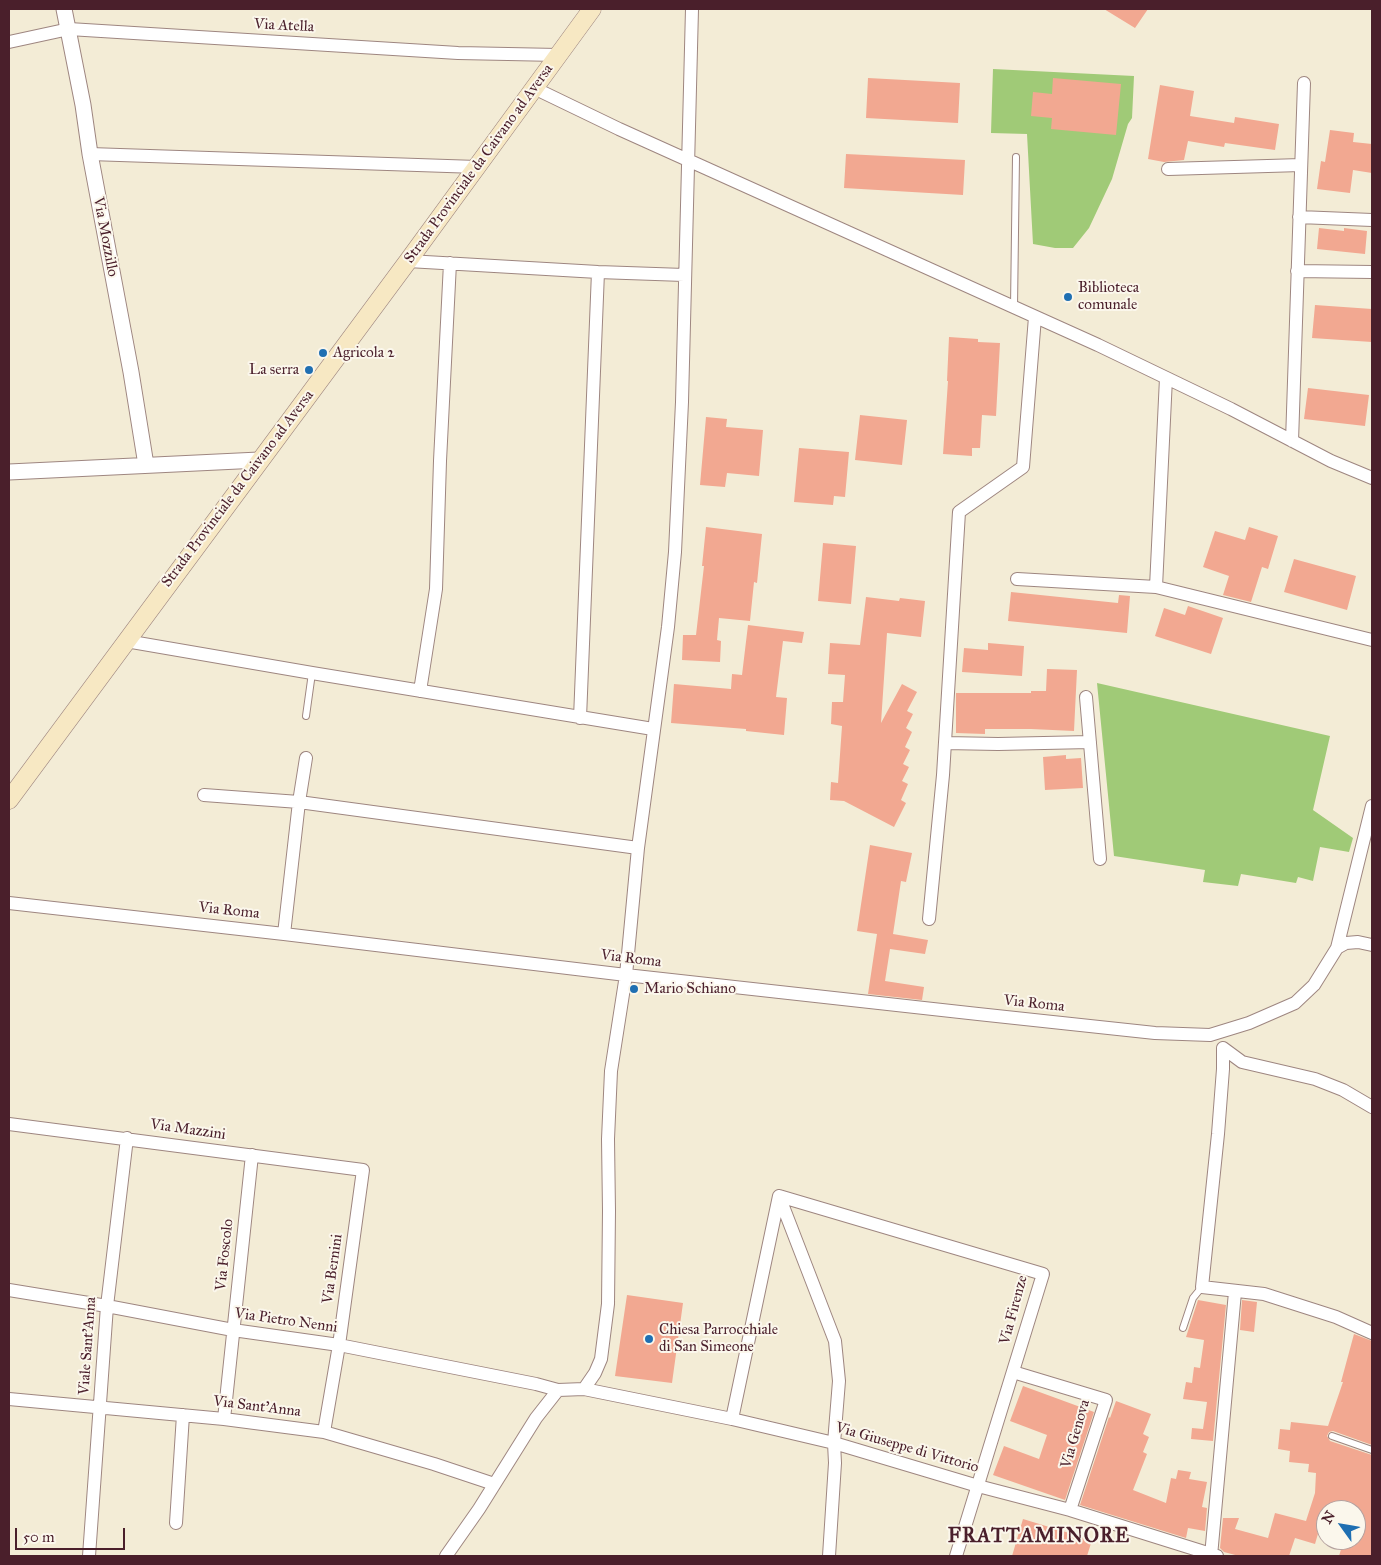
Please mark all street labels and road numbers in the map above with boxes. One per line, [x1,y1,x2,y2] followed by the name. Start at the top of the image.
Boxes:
[254,15,314,37] street label: Via Atella
[401,61,557,267] street label: Strada Provinciale da Caivano ad Aversa
[88,196,122,278] street label: Via Mozzillo
[158,387,318,591] street label: Strada Provinciale da Caivano ad Aversa
[198,899,260,923] street label: Via Roma
[600,946,662,972] street label: Via Roma
[1003,992,1065,1016] street label: Via Roma
[149,1116,227,1144] street label: Via Mazzini
[212,1218,238,1292] street label: Via Foscolo
[319,1233,347,1305] street label: Via Bernini
[996,1273,1032,1347] street label: Via Firenze
[76,1296,100,1396] street label: Viale Sant'Anna
[233,1305,339,1337] street label: Via Pietro Nenni
[212,1393,302,1421] street label: Via Sant'Anna
[1058,1398,1094,1470] street label: Via Genova
[833,1419,981,1477] street label: Via Giuseppe di Vittorio

